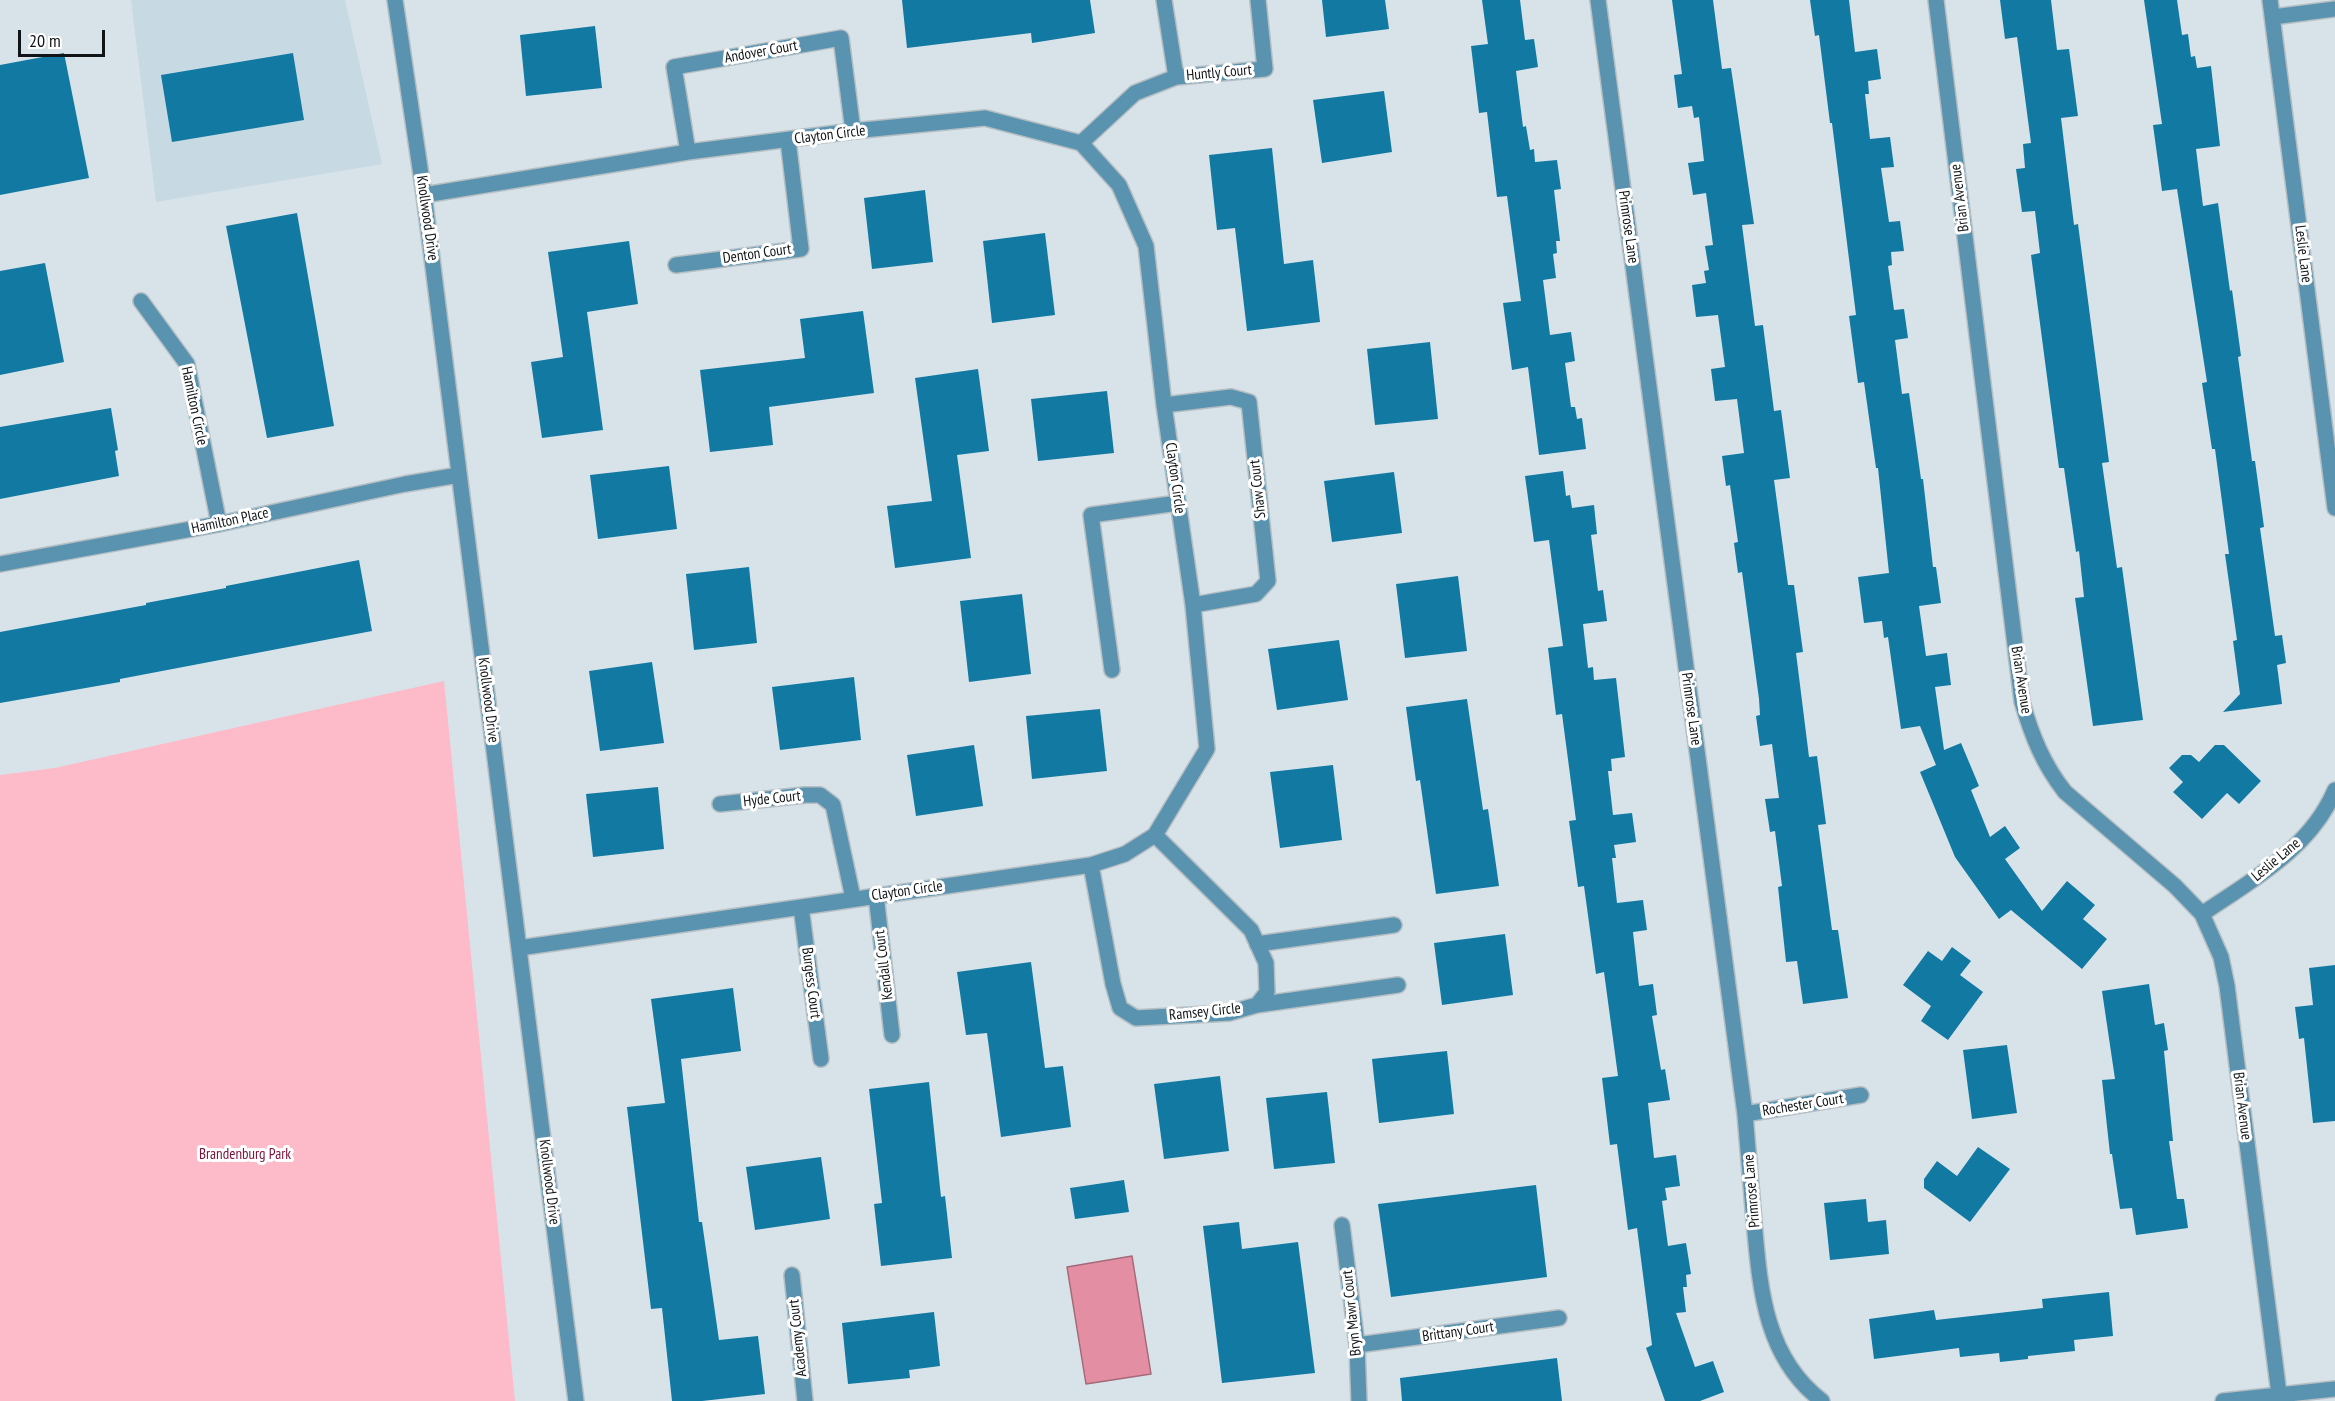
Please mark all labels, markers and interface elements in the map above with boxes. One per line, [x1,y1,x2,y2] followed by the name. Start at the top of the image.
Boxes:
[21,18,108,56] scale bar
[29,29,61,52] text: 20 m
[723,37,799,67] street label: Andover Court
[1186,61,1252,85] street label: Huntly Court
[793,122,867,148] street label: Clayton Circle
[1947,163,1973,233] street label: Brian Avenue
[412,174,442,262] street label: Knollwood Drive
[1614,189,1642,265] street label: Primrose Lane
[2291,224,2315,284] street label: Leslie Lane
[722,240,792,268] street label: Denton Court
[177,365,211,447] street label: Hamilton Circle
[1161,441,1189,515] street label: Clayton Circle
[1246,459,1270,519] street label: Shaw Court
[190,504,270,538] street label: Hamilton Place
[2007,645,2035,715] street label: Brian Avenue
[474,656,502,744] street label: Knollwood Drive
[1677,671,1705,747] street label: Primrose Lane
[742,787,802,811] street label: Hyde Court
[2248,835,2304,885] street label: Leslie Lane
[870,877,944,905] street label: Clayton Circle
[871,929,897,1001] street label: Kendall Court
[798,946,824,1020] street label: Burgess Court
[1168,999,1242,1025] street label: Ramsey Circle
[2229,1071,2255,1141] street label: Brian Avenue
[1761,1090,1845,1120] street label: Rochester Court
[535,1138,563,1226] street label: Knollwood Drive
[199,1146,291,1164] park label: Brandenburg Park
[1740,1154,1764,1228] street label: Primrose Lane
[1339,1269,1365,1357] street label: Bryn Mawr Court
[785,1298,811,1378] street label: Academy Court
[1421,1318,1495,1346] street label: Brittany Court

